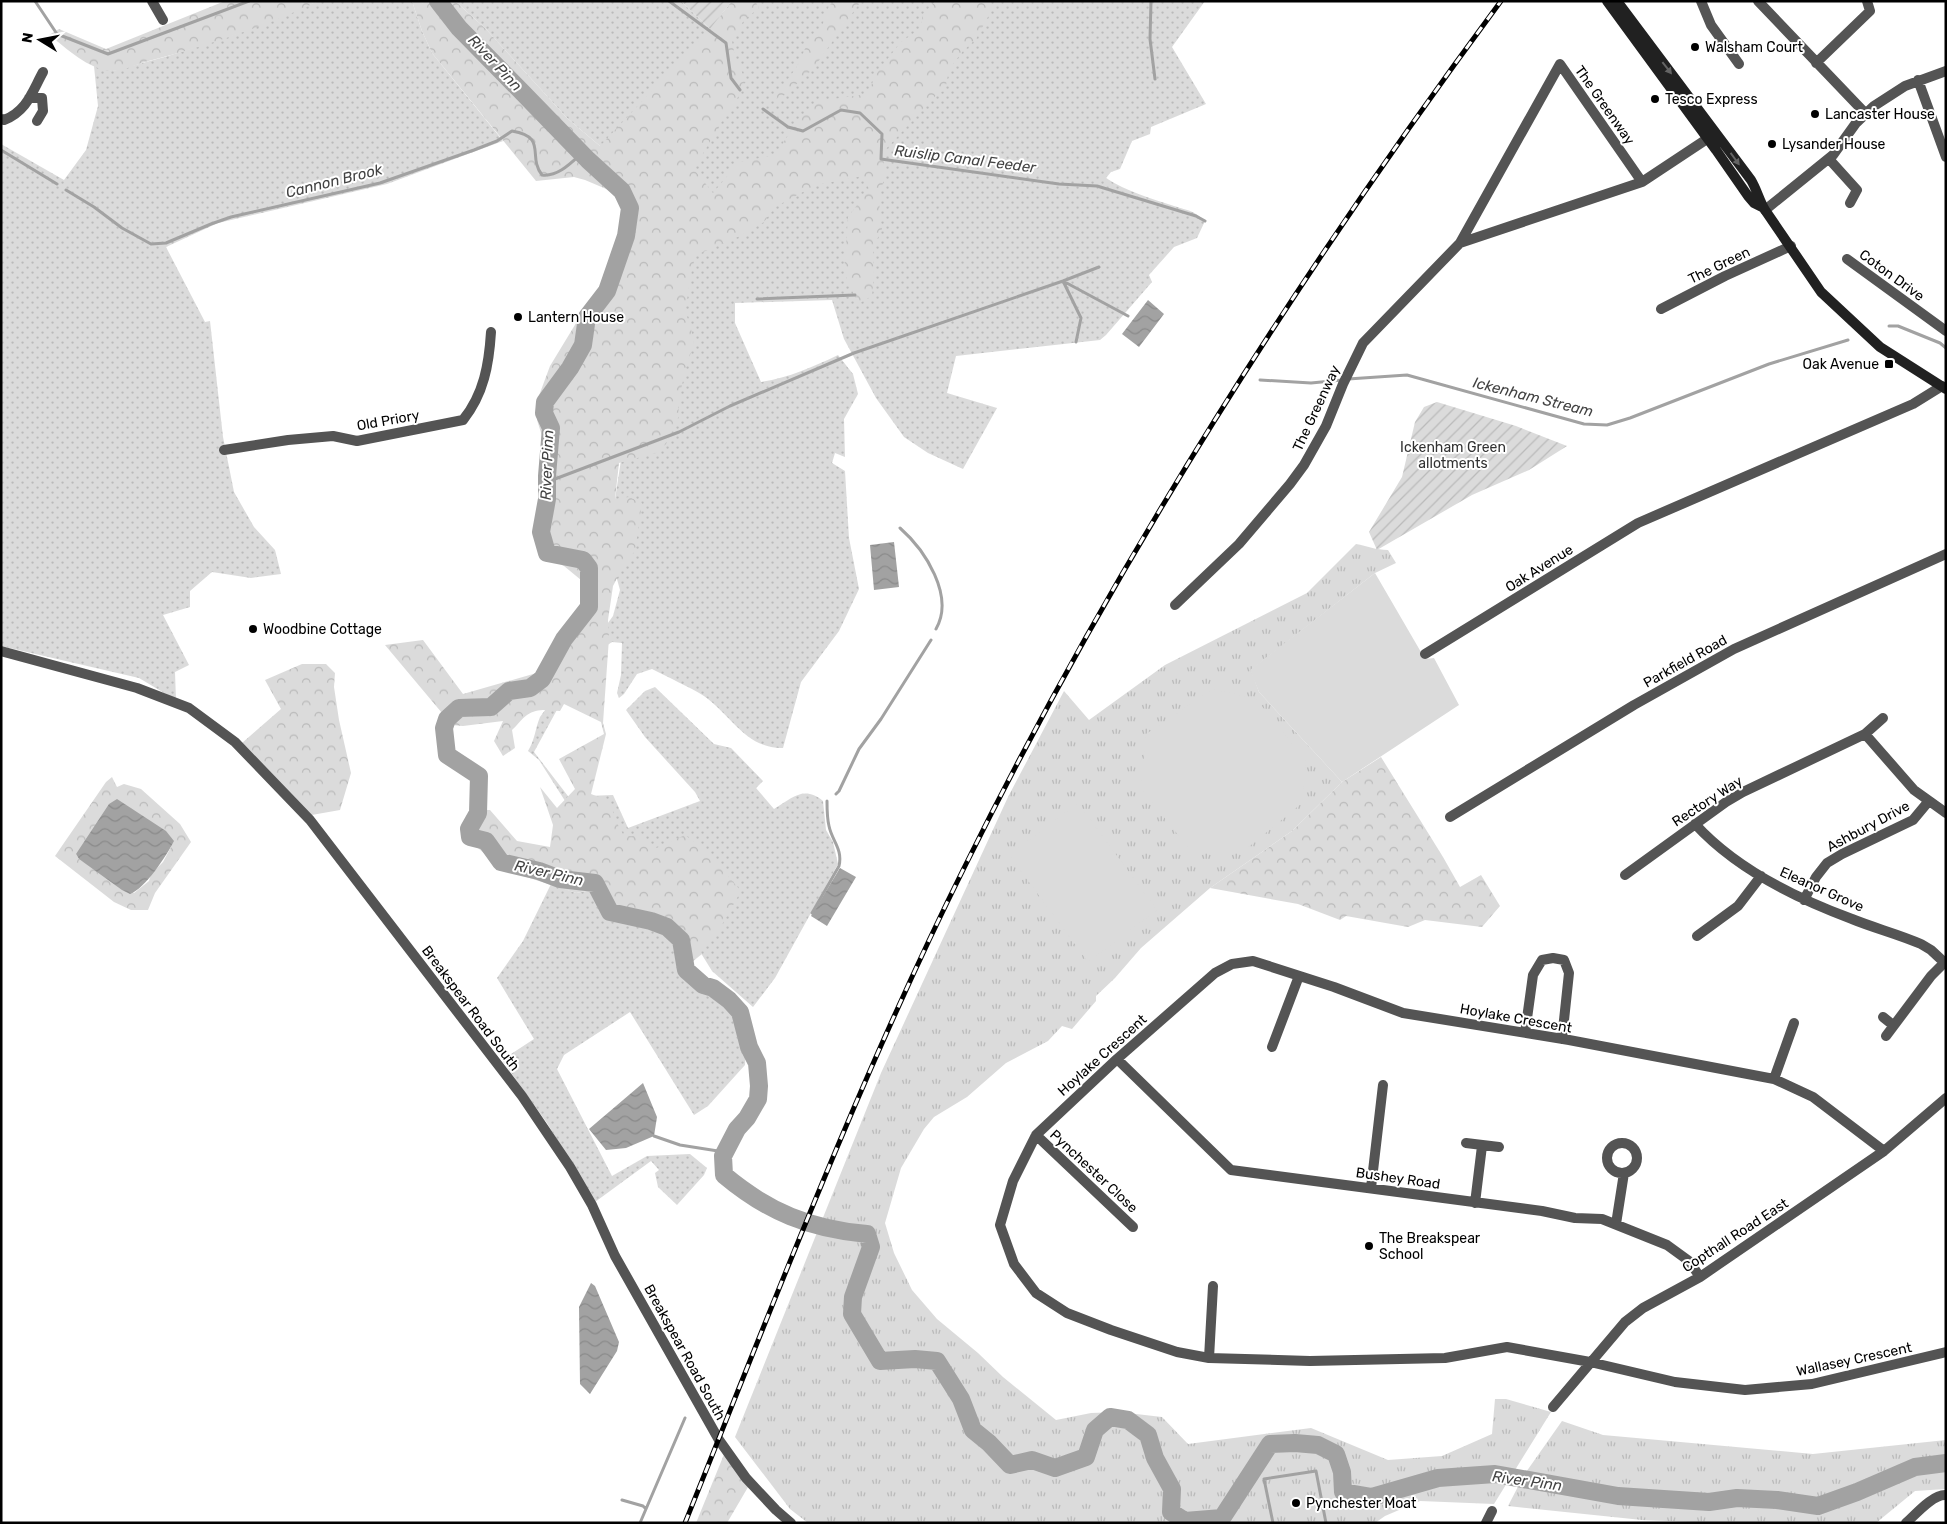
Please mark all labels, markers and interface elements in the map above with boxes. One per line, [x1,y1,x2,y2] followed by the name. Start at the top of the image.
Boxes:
[15,15,65,65] north arrow
[18,31,37,44] text: N
[464,31,526,95] water label: River Pinn
[1705,39,1803,56] place label: Walsham Court
[1689,41,1701,53] marker: Walsham Court
[1571,62,1638,148] street label: The Greenway
[1662,62,1673,75] one-way arrow
[1665,91,1758,108] place label: Tesco Express
[1649,93,1661,105] marker: Tesco Express
[1825,106,1935,123] place label: Lancaster House
[1809,108,1821,120] marker: Lancaster House
[1782,136,1886,153] place label: Lysander House
[1766,138,1778,150] marker: Lysander House
[893,141,1038,177] water label: Ruislip Canal Feeder
[1730,152,1741,165] one-way arrow
[284,160,384,202] water label: Cannon Brook
[1686,243,1753,288] street label: The Green
[1856,246,1928,305] street label: Coton Drive
[528,309,624,326] place label: Lantern House
[512,311,524,323] marker: Lantern House
[1803,356,1879,373] place label: Oak Avenue
[1883,358,1895,370] marker: Oak Avenue
[1289,362,1344,454] street label: The Greenway
[1471,373,1595,421] water label: Ickenham Stream
[355,407,421,434] street label: Old Priory
[537,429,557,501] water label: River Pinn
[1400,439,1506,472] park label: Ickenham Green allotments
[1502,541,1576,596] street label: Oak Avenue
[263,621,382,638] place label: Woodbine Cottage
[247,623,259,635] marker: Woodbine Cottage
[1640,631,1730,691] street label: Parkfield Road
[1669,772,1746,830] street label: Rectory Way
[1824,797,1913,855] street label: Ashbury Drive
[513,856,585,890] water label: River Pinn
[1777,863,1867,916] street label: Eleanor Grove
[418,942,523,1074] street label: Breakspear Road South
[1458,1000,1574,1037] street label: Hoylake Crescent
[1054,1011,1151,1100] street label: Hoylake Crescent
[1046,1126,1141,1217] street label: Pynchester Close
[1355,1164,1441,1193] street label: Bushey Road
[1679,1195,1792,1276] street label: Copthall Road East
[1379,1230,1481,1263] place label: The Breakspear School
[1363,1240,1375,1252] marker: The Breakspear School
[640,1281,729,1423] street label: Breakspear Road South
[1795,1339,1914,1380] street label: Wallasey Crescent
[1491,1467,1563,1495] water label: River Pinn
[1306,1495,1417,1512] place label: Pynchester Moat
[1290,1497,1302,1509] marker: Pynchester Moat

